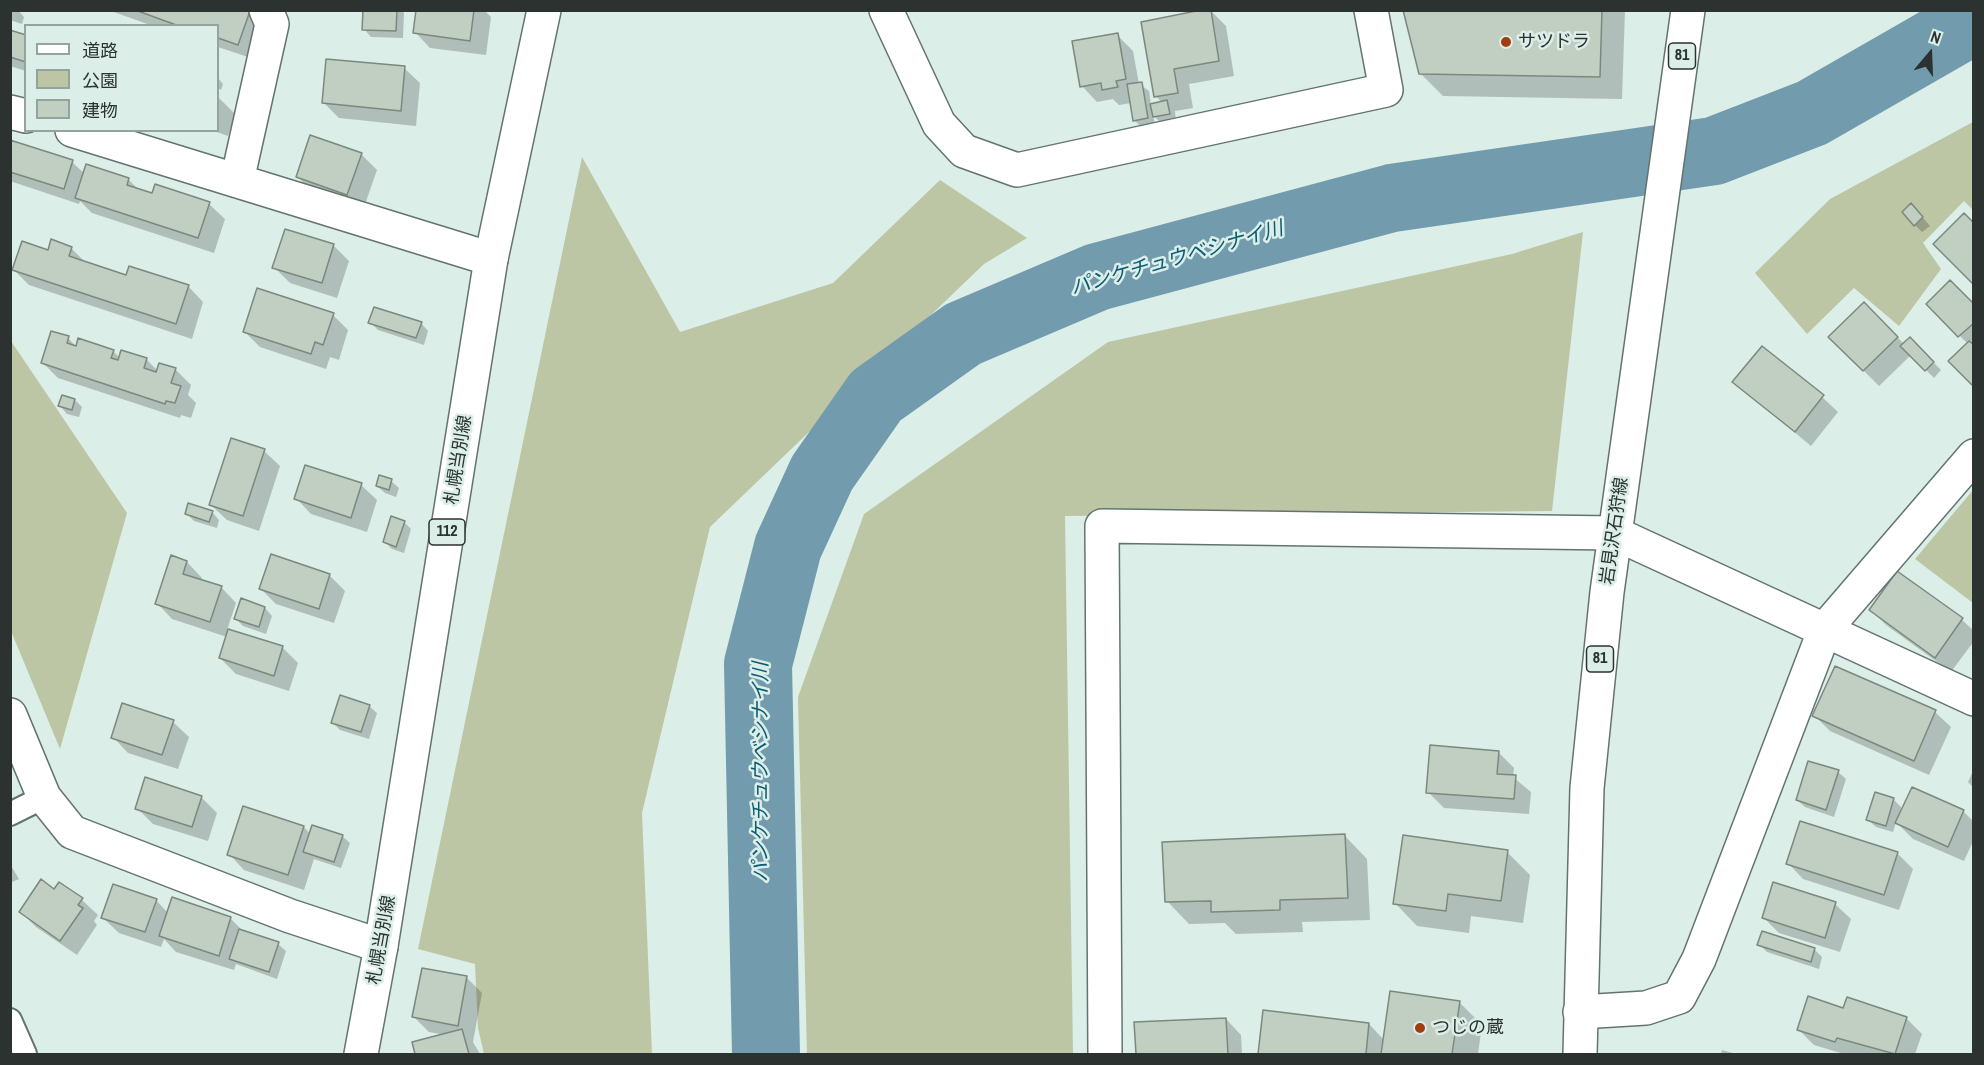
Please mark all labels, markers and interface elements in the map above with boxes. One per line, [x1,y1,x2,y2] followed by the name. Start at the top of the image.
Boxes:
[24,24,219,132] legend
[1900,24,1960,84] north arrow
[1928,25,1944,49] text: N
[1518,31,1590,53] place label: サツドラ
[1499,35,1513,49] marker: サツドラ
[82,38,118,63] text: 道路
[1668,43,1696,69] road number: 81
[82,68,118,93] text: 公園
[82,98,118,123] text: 建物
[1068,217,1286,301] water label: パンケチュウベシナイ川
[441,414,477,506] street label: 札幌当別線
[1597,476,1633,586] street label: 岩見沢石狩線
[429,519,465,545] road number: 112
[1586,646,1614,672] road number: 81
[750,662,774,882] water label: パンケチュウベシナイ川
[364,894,400,986] street label: 札幌当別線
[1432,1017,1504,1039] place label: つじの蔵
[1413,1021,1427,1035] marker: つじの蔵

